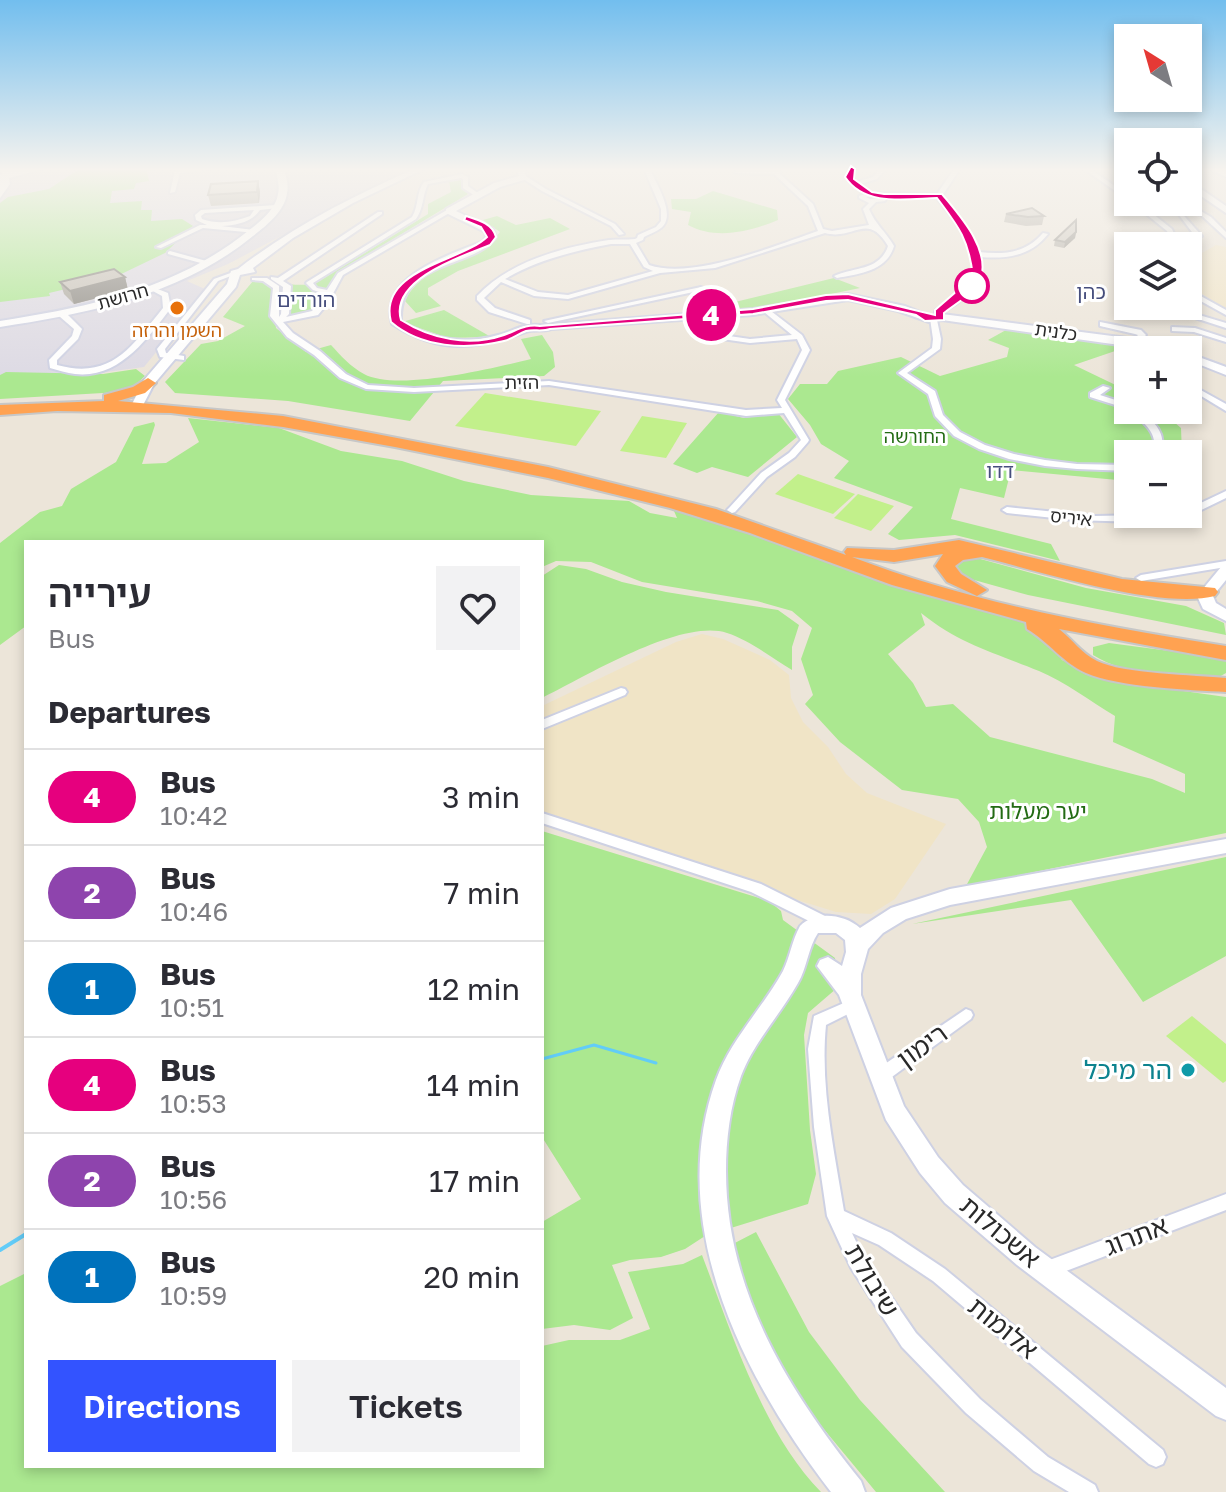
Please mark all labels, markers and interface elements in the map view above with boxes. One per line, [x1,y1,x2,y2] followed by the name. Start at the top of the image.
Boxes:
[1114,24,1202,112] north arrow
[1114,24,1202,528] map controls
[1114,128,1202,216] button: locate
[1114,232,1202,320] button: layers
[955,269,989,303] unlabelled marker
[95,278,151,314] street label: חרושת
[1076,279,1106,303] district label: כהן
[277,287,335,311] district label: הורדים
[685,289,737,341] line badge: 4
[702,298,720,331] text: 4
[168,299,186,317] marker: השמן והרזה
[1034,317,1079,345] street label: כלנית
[132,319,222,341] place label: השמן והרזה
[1114,336,1202,424] button: +
[505,371,539,393] street label: הזית
[884,425,946,447] park label: החורשה
[1114,440,1202,528] button: −
[986,458,1014,482] district label: דדו
[1049,504,1093,530] street label: איריס
[436,566,520,650] button: heart
[48,570,151,615] text: עירייה
[48,623,95,654] text: Bus
[48,694,211,730] text: Departures
[160,764,216,800] text: Bus
[442,779,520,815] text: 3 min
[83,780,101,813] text: 4
[989,797,1087,824] park label: יער מעלות
[160,800,227,831] text: 10:42
[160,860,216,896] text: Bus
[444,875,520,911] text: 7 min
[83,876,101,909] text: 2
[160,896,228,927] text: 10:46
[160,956,216,992] text: Bus
[428,971,520,1007] text: 12 min
[85,972,99,1005] text: 1
[160,992,224,1023] text: 10:51
[890,1017,953,1074] street label: רימון
[160,1052,216,1088] text: Bus
[1084,1054,1172,1085] place label: הר מיכל
[1179,1061,1197,1079] marker: הר מיכל
[427,1067,520,1103] text: 14 min
[83,1068,101,1101] text: 4
[160,1088,227,1119] text: 10:53
[160,1148,216,1184] text: Bus
[429,1163,520,1199] text: 17 min
[83,1164,101,1197] text: 2
[160,1184,227,1215] text: 10:56
[954,1189,1047,1274] street label: אשכולות
[1100,1209,1172,1262] street label: אתרוג
[839,1238,906,1322] street label: שיבולת
[160,1244,216,1280] text: Bus
[423,1259,520,1295] text: 20 min
[85,1260,99,1293] text: 1
[160,1280,227,1311] text: 10:59
[962,1290,1044,1365] street label: אלומות
[48,1360,276,1452] button: Directions
[292,1360,520,1452] button: Tickets

